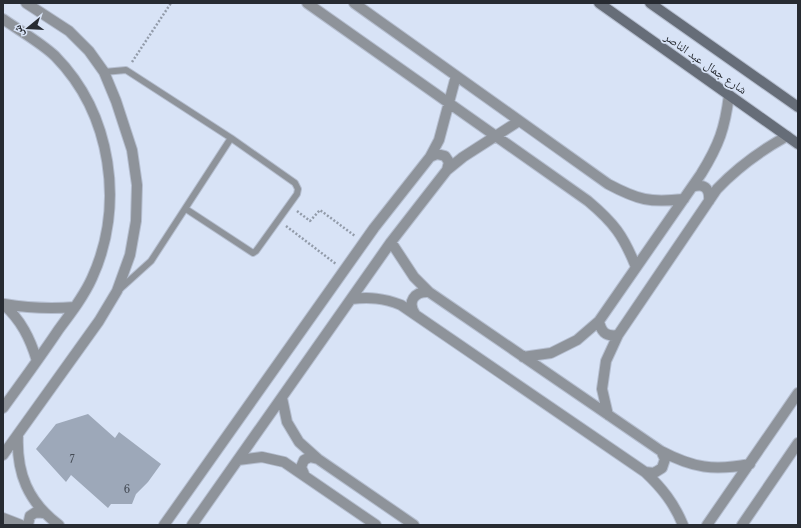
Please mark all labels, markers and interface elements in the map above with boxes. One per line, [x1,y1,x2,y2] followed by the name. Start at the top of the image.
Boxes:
[8,8,48,48] north arrow
[10,23,28,39] text: ش
[660,28,750,98] street label: شارع جمال عبد الناصر
[69,453,75,466] house number: 7
[124,483,130,496] house number: 6

